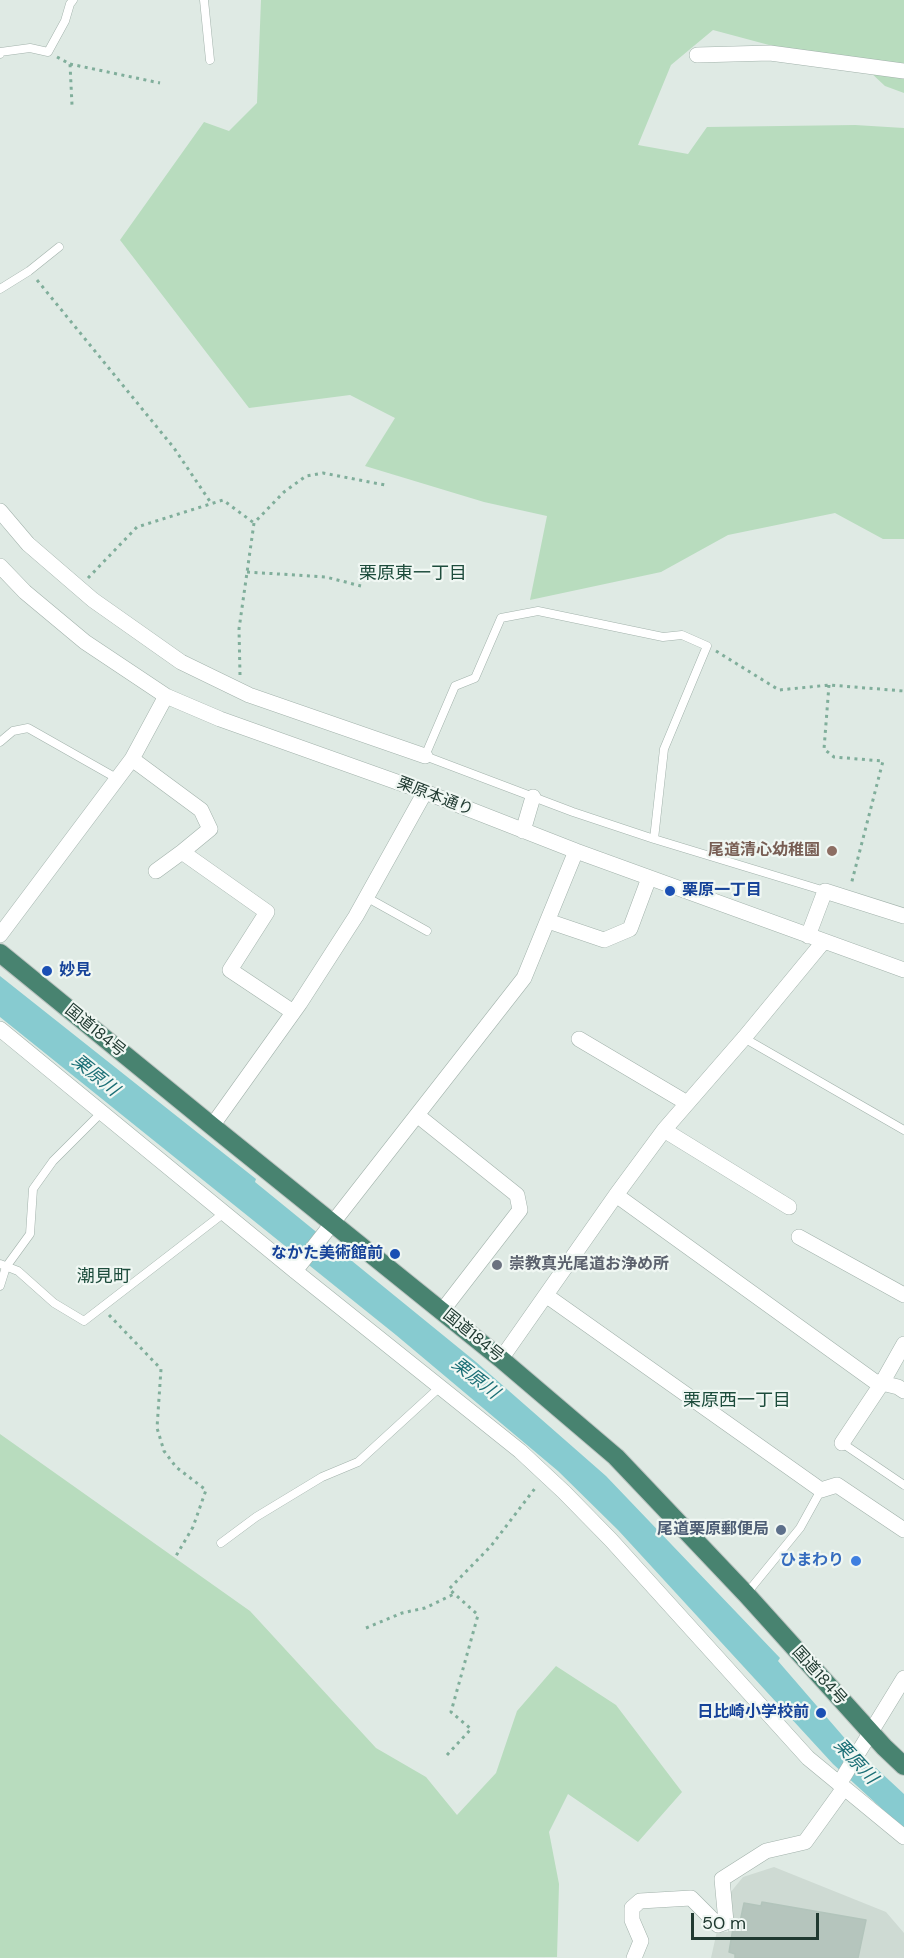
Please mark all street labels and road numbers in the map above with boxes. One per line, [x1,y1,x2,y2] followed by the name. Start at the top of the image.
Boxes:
[394,774,476,820] street label: 栗原本通り
[61,1001,129,1061] street label: 国道184号
[439,1306,507,1366] street label: 国道184号
[788,1643,850,1709] street label: 国道184号

